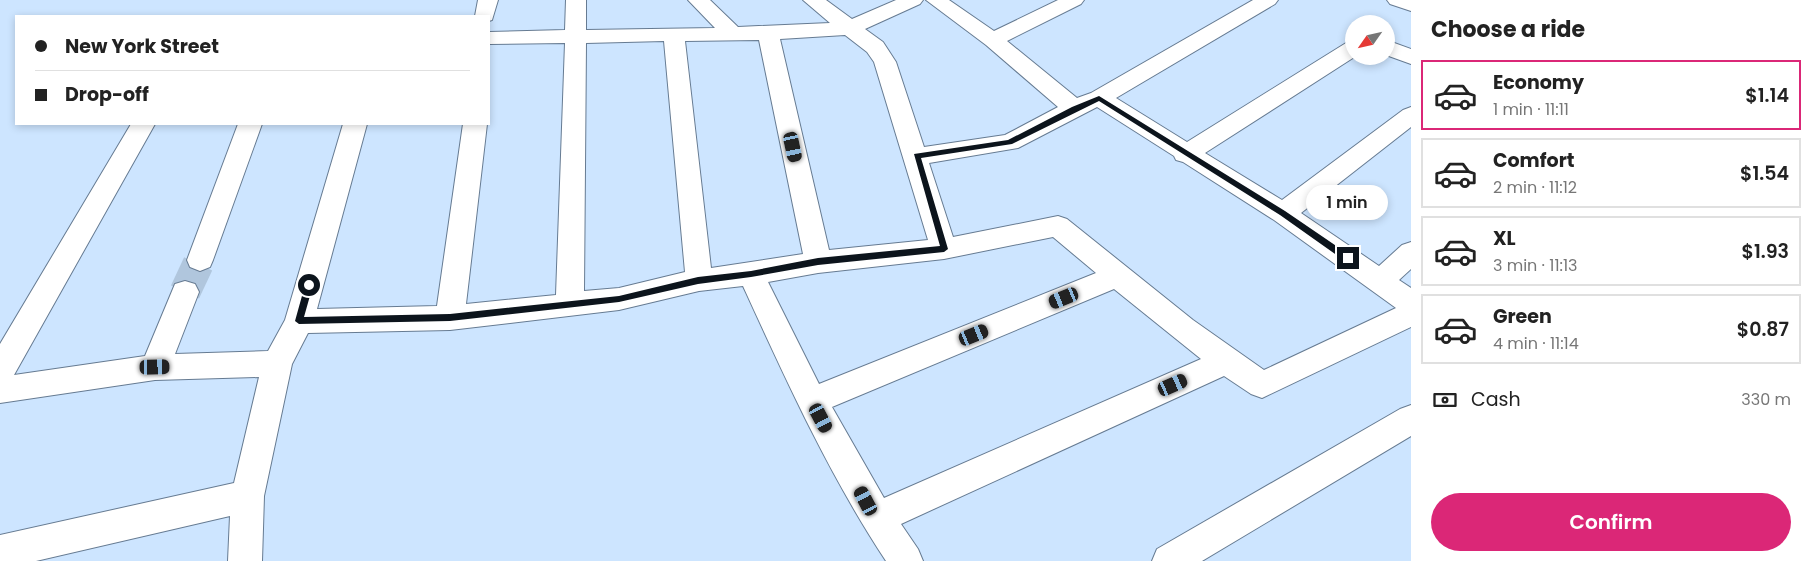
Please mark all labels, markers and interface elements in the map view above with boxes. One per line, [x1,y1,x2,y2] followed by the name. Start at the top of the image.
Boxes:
[1431,14,1585,45] text: Choose a ride
[1345,15,1395,65] north arrow
[1345,15,1395,65] map controls
[65,33,219,60] text: New York Street
[1493,69,1584,96] text: Economy
[1433,73,1478,118] icon: car
[65,81,149,108] text: Drop-off
[1745,82,1789,109] text: $1.14
[1493,98,1569,121] text: 1 min · 11:11
[782,131,803,163] car
[1493,147,1575,174] text: Comfort
[1433,151,1478,196] icon: car
[1740,160,1789,187] text: $1.54
[1493,176,1577,199] text: 2 min · 11:12
[1307,186,1389,220] callout: 1 min
[1326,191,1368,214] text: 1 min
[1493,225,1516,252] text: XL
[1433,229,1478,274] icon: car
[1741,238,1789,265] text: $1.93
[1337,247,1359,269] route end
[1493,254,1577,277] text: 3 min · 11:13
[298,274,320,296] route start
[1047,285,1080,311] car
[1493,303,1552,330] text: Green
[1433,307,1478,352] icon: car
[1737,316,1789,343] text: $0.87
[957,322,990,348] car
[1493,332,1579,355] text: 4 min · 11:14
[139,359,170,375] car
[1156,372,1189,398] car
[1431,386,1459,414] icon: cash
[1471,386,1521,413] text: Cash
[1741,388,1791,411] text: 330 m
[807,401,834,435] car
[852,484,879,518] car
[1431,493,1791,551] button: Confirm

